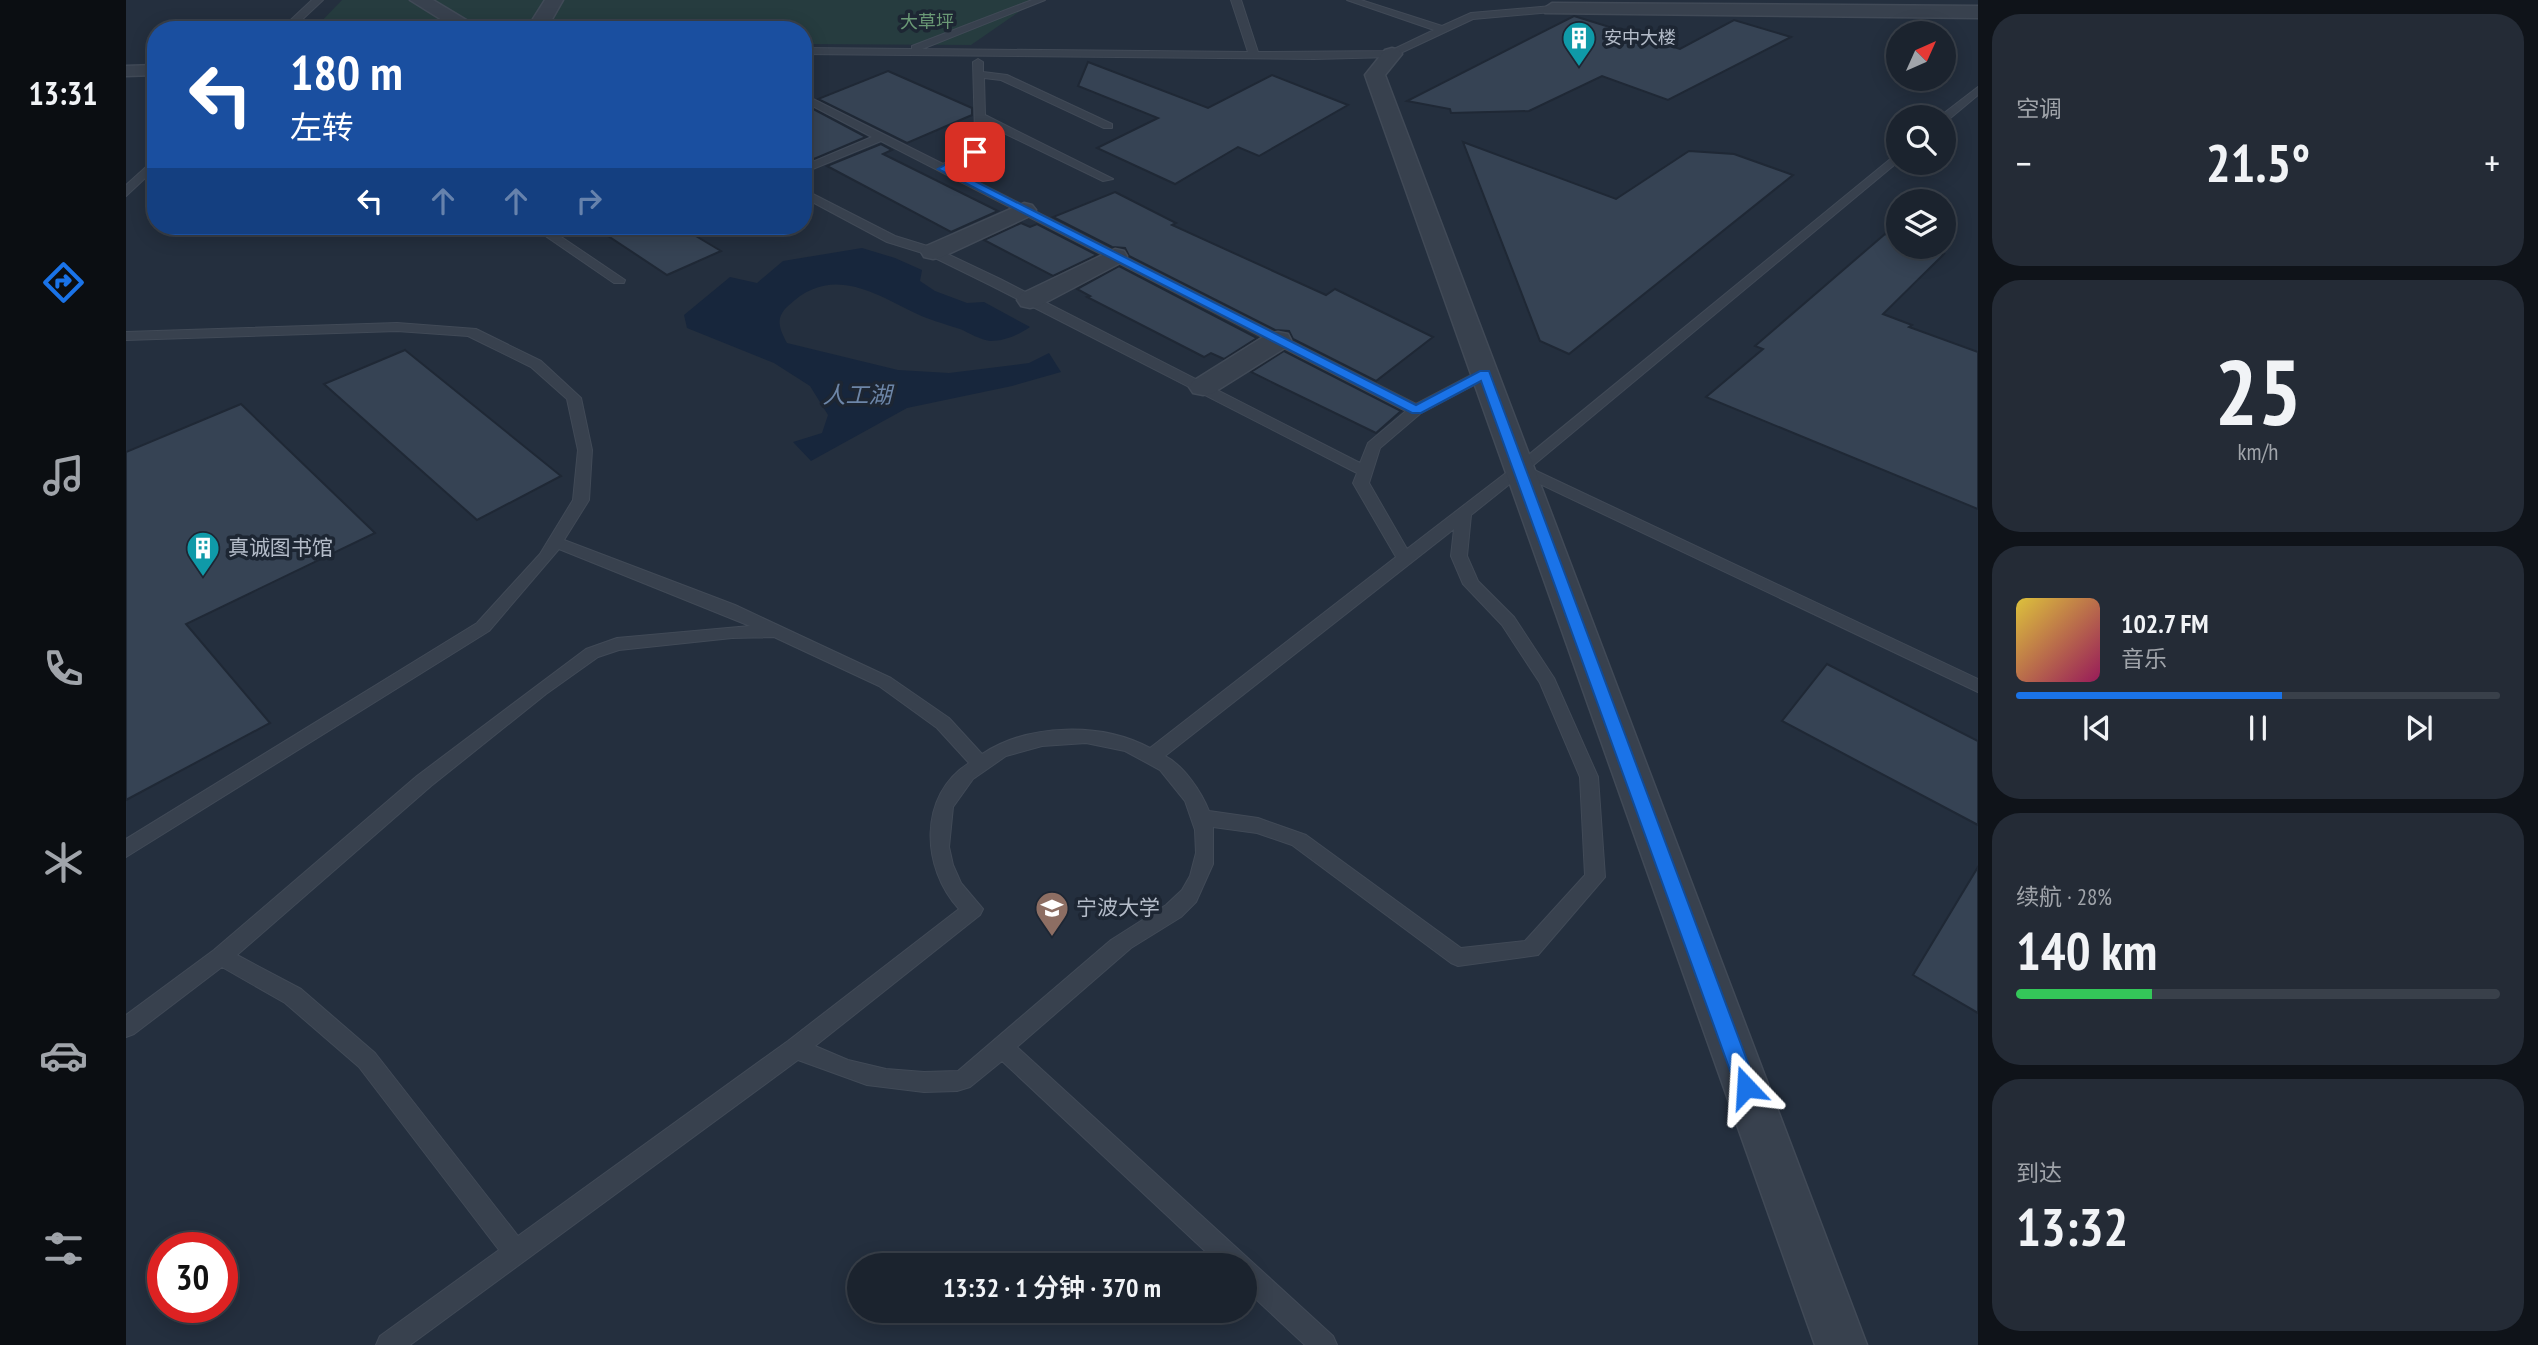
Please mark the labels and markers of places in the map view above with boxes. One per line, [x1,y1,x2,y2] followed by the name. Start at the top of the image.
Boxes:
[1560,19,1598,68] building icon: 安中大楼
[1604,26,1676,49] place label: 安中大楼
[945,122,1005,182] pin
[184,529,222,578] building icon: 真诚图书馆
[228,534,333,561] place label: 真诚图书馆
[1033,889,1071,938] school or university icon: 宁波大学
[1076,894,1160,921] place label: 宁波大学

